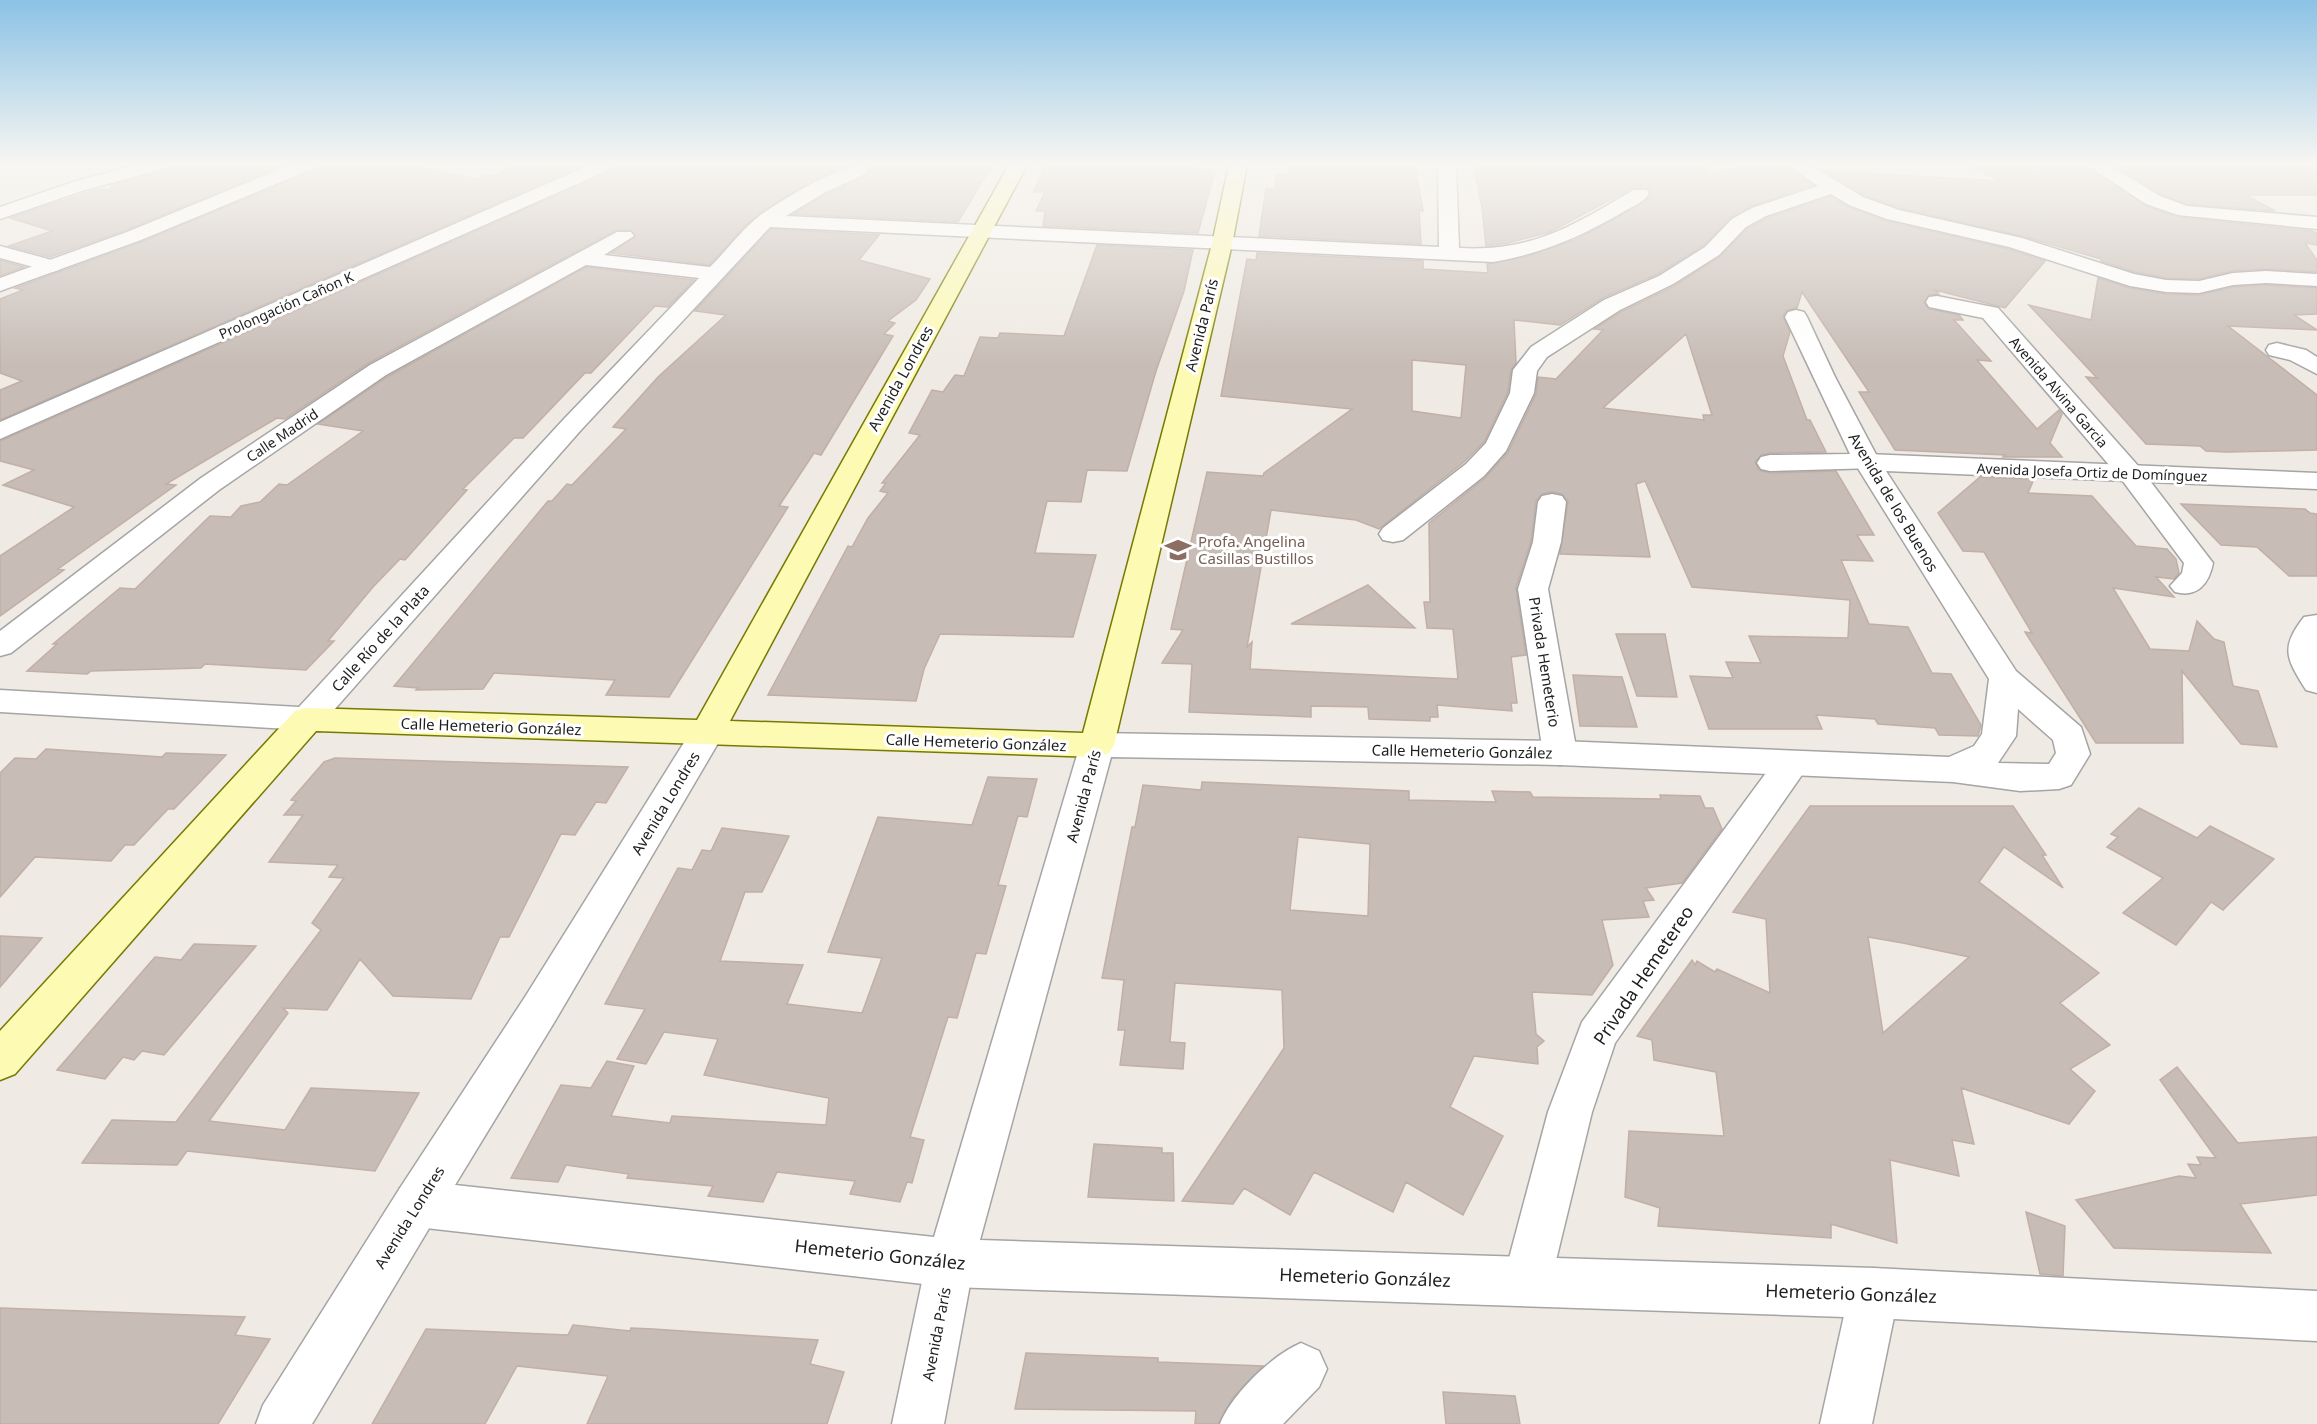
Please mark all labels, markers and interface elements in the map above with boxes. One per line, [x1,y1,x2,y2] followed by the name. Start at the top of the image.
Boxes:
[216,267,357,343] street label: Prolongación Cañon K
[1180,276,1222,374] street label: Avenida París
[863,322,937,434] street label: Avenida Londres
[2005,332,2113,452] street label: Avenida Alvina Garcia
[242,404,322,466] street label: Calle Madrid
[1844,429,1944,575] street label: Avenida de los Buenos
[1976,458,2208,486] street label: Avenida Josefa Ortiz de Domínguez
[1198,531,1314,568] place label: Profa. Angelina Casillas Bustillos
[1163,535,1193,565] school or university icon: Profa. Angelina Casillas Bustillos
[327,580,433,696] street label: Calle Río de la Plata
[1525,595,1565,729] street label: Privada Hemeterio
[400,713,582,739] street label: Calle Hemeterio González
[885,729,1067,755] street label: Calle Hemeterio González
[1371,739,1553,763] street label: Calle Hemeterio González
[1061,747,1105,845] street label: Avenida París
[626,748,704,858] street label: Avenida Londres
[1587,901,1699,1049] street label: Privada Hemetereo
[369,1162,449,1272] street label: Avenida Londres
[793,1233,967,1275] street label: Hemeterio González
[1279,1262,1451,1292] street label: Hemeterio González
[1765,1278,1937,1308] street label: Hemeterio González
[917,1285,955,1383] street label: Avenida París

